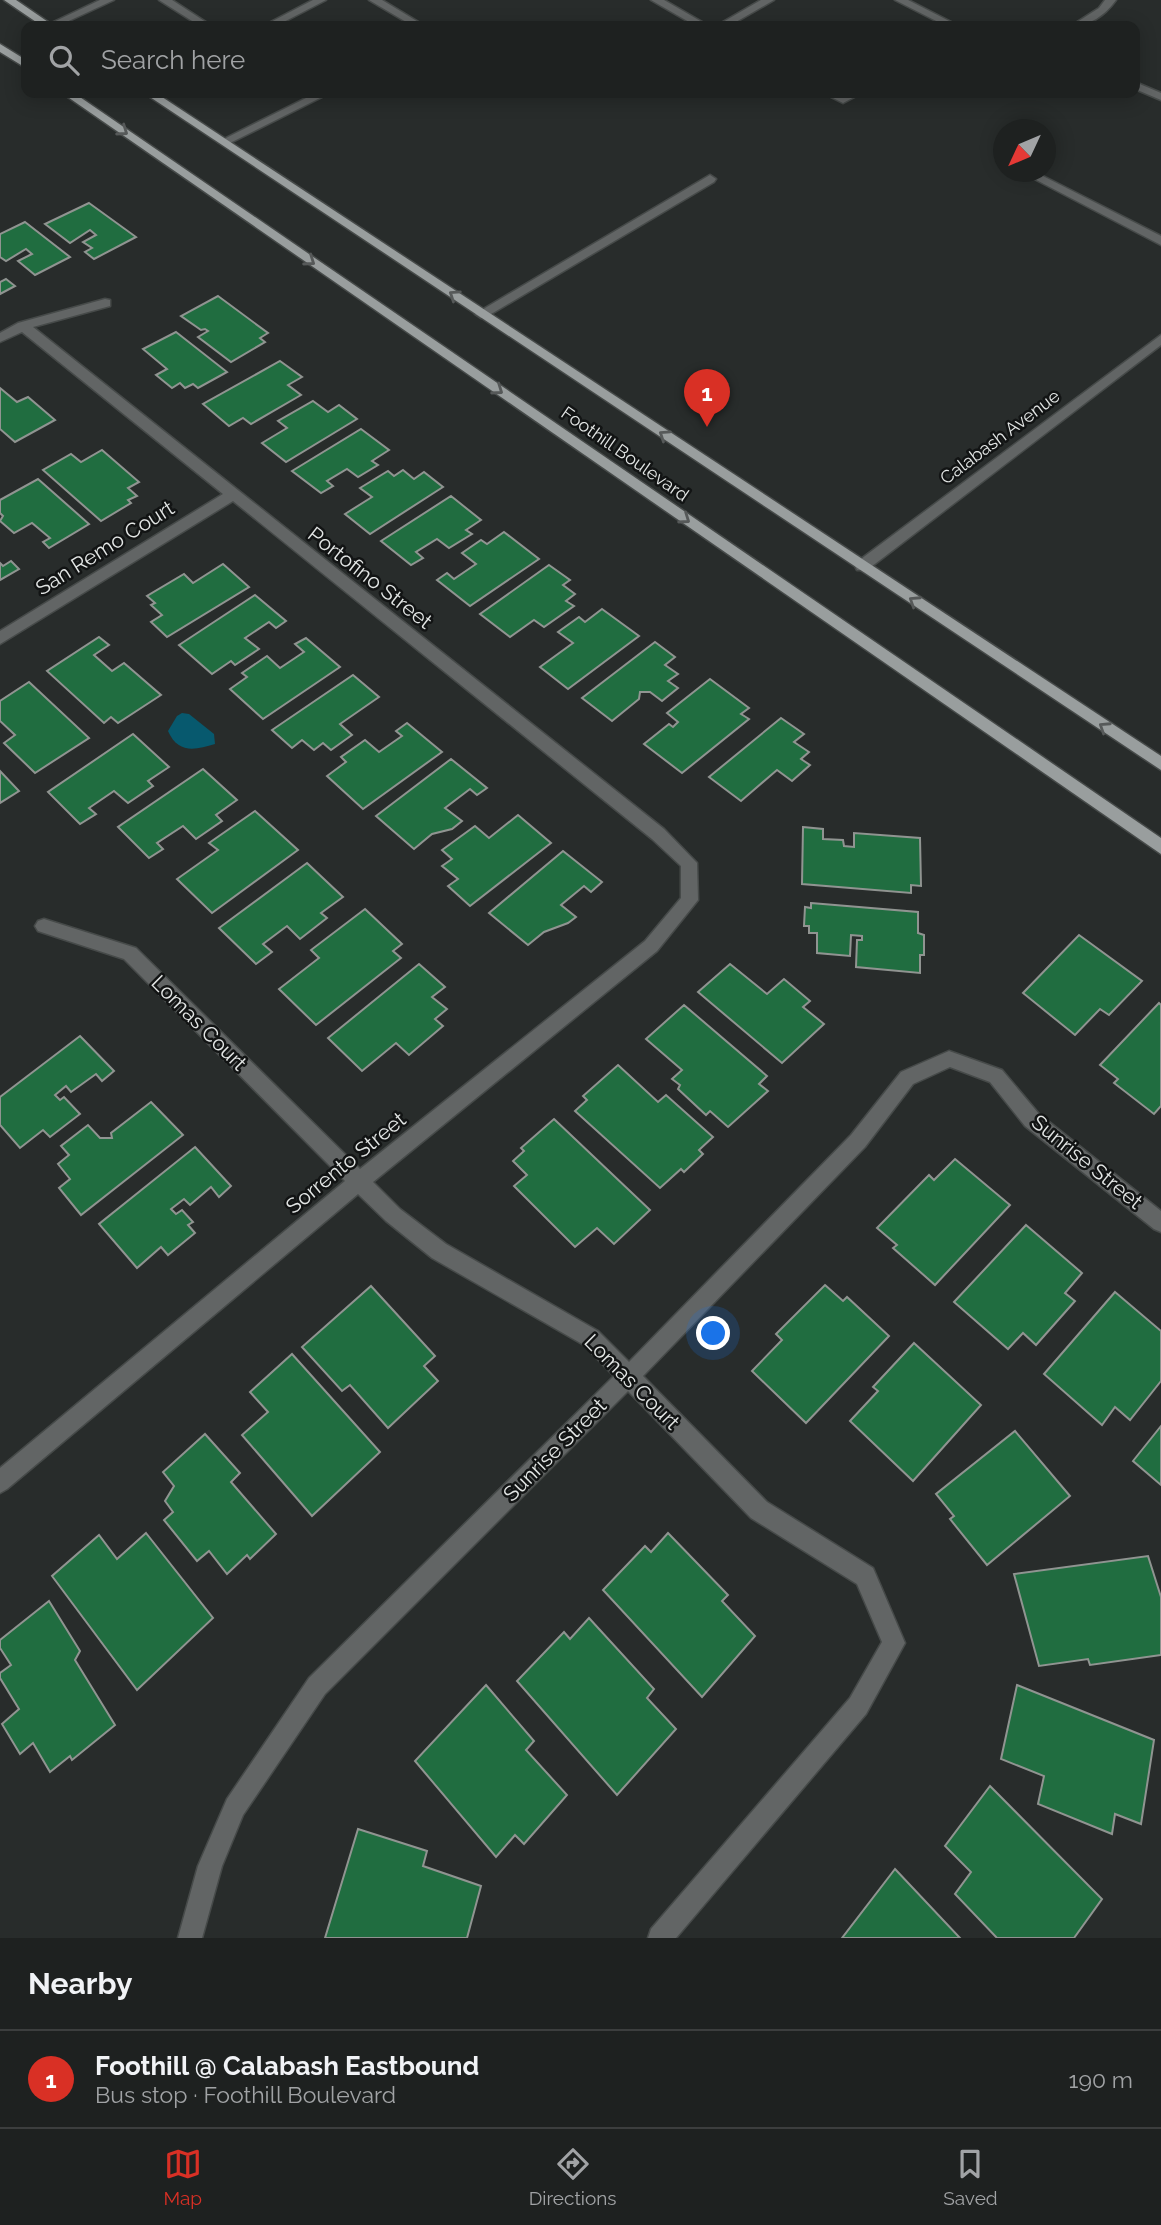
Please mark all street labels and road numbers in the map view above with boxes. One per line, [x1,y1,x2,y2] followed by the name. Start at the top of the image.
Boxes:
[936,385,1064,488] street label: Calabash Avenue
[558,402,693,505] street label: Foothill Boulevard
[31,495,179,600] street label: San Remo Court
[303,521,437,634] street label: Portofino Street
[146,970,252,1076] street label: Lomas Court
[281,1107,411,1219] street label: Sorrento Street
[1027,1109,1148,1214] street label: Sunrise Street
[579,1329,685,1435] street label: Lomas Court
[498,1393,611,1506] street label: Sunrise Street

